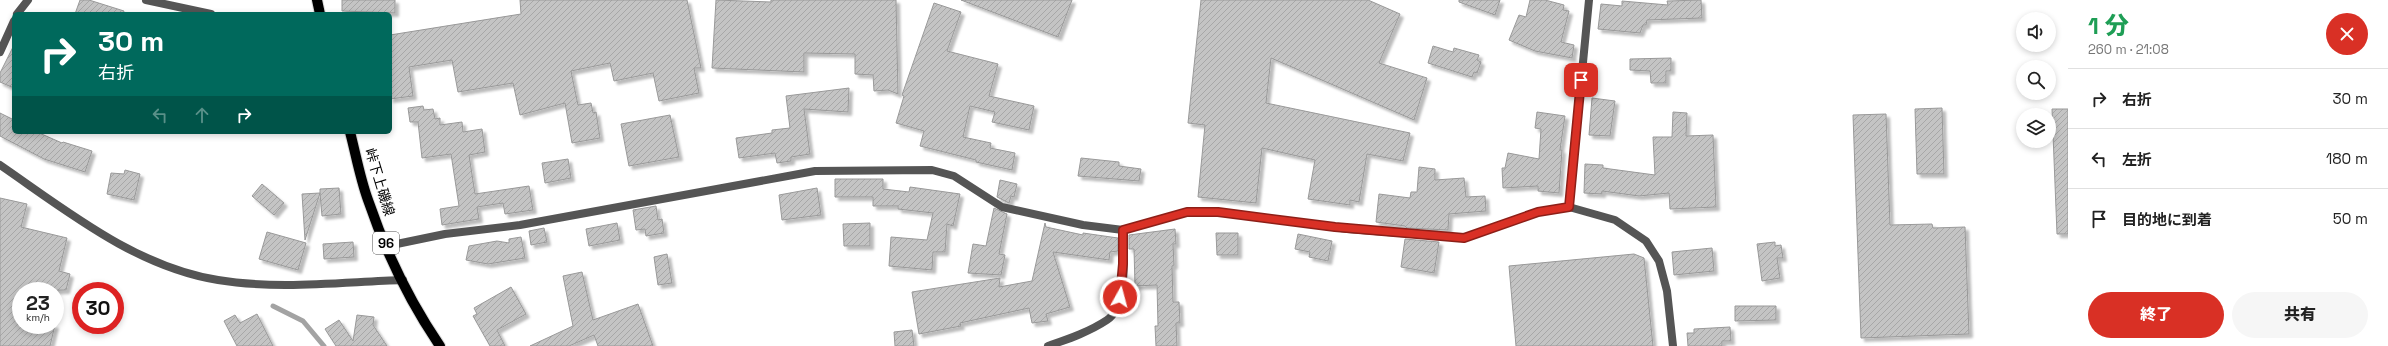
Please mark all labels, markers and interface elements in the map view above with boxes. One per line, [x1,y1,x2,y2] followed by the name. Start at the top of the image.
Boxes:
[2088,10,2129,41] text: 1 分
[2016,12,2056,148] map controls
[2016,12,2056,52] button: sound
[2326,13,2368,55] button: close
[98,23,164,59] text: 30 m
[32,28,84,80] icon: right
[2088,41,2169,58] text: 260 m · 21:08
[2016,60,2056,100] button: search
[98,61,134,84] text: 右折
[1564,63,1598,97] pin
[1570,69,1592,91] icon: arrive
[2088,88,2110,110] icon: right
[2333,89,2368,108] text: 30 m
[2122,90,2152,109] text: 右折
[149,104,171,126] icon: left
[191,104,213,126] icon: ahead
[233,104,255,126] icon: right
[2016,108,2056,148] button: layers
[361,146,399,218] street label: 峠下上磯線
[2088,148,2110,170] icon: left
[2326,149,2368,168] text: 180 m
[2122,150,2152,169] text: 左折
[2088,208,2110,230] icon: arrive
[2333,209,2368,228] text: 50 m
[2122,210,2212,229] text: 目的地に到着
[373,232,399,254] road number: 96
[1099,276,1141,318] position arrow
[72,282,124,334] speed limit sign: 30
[26,290,50,316] text: 23
[2088,292,2224,338] button: 終了
[2232,292,2368,338] button: 共有
[26,311,50,324] text: km/h

